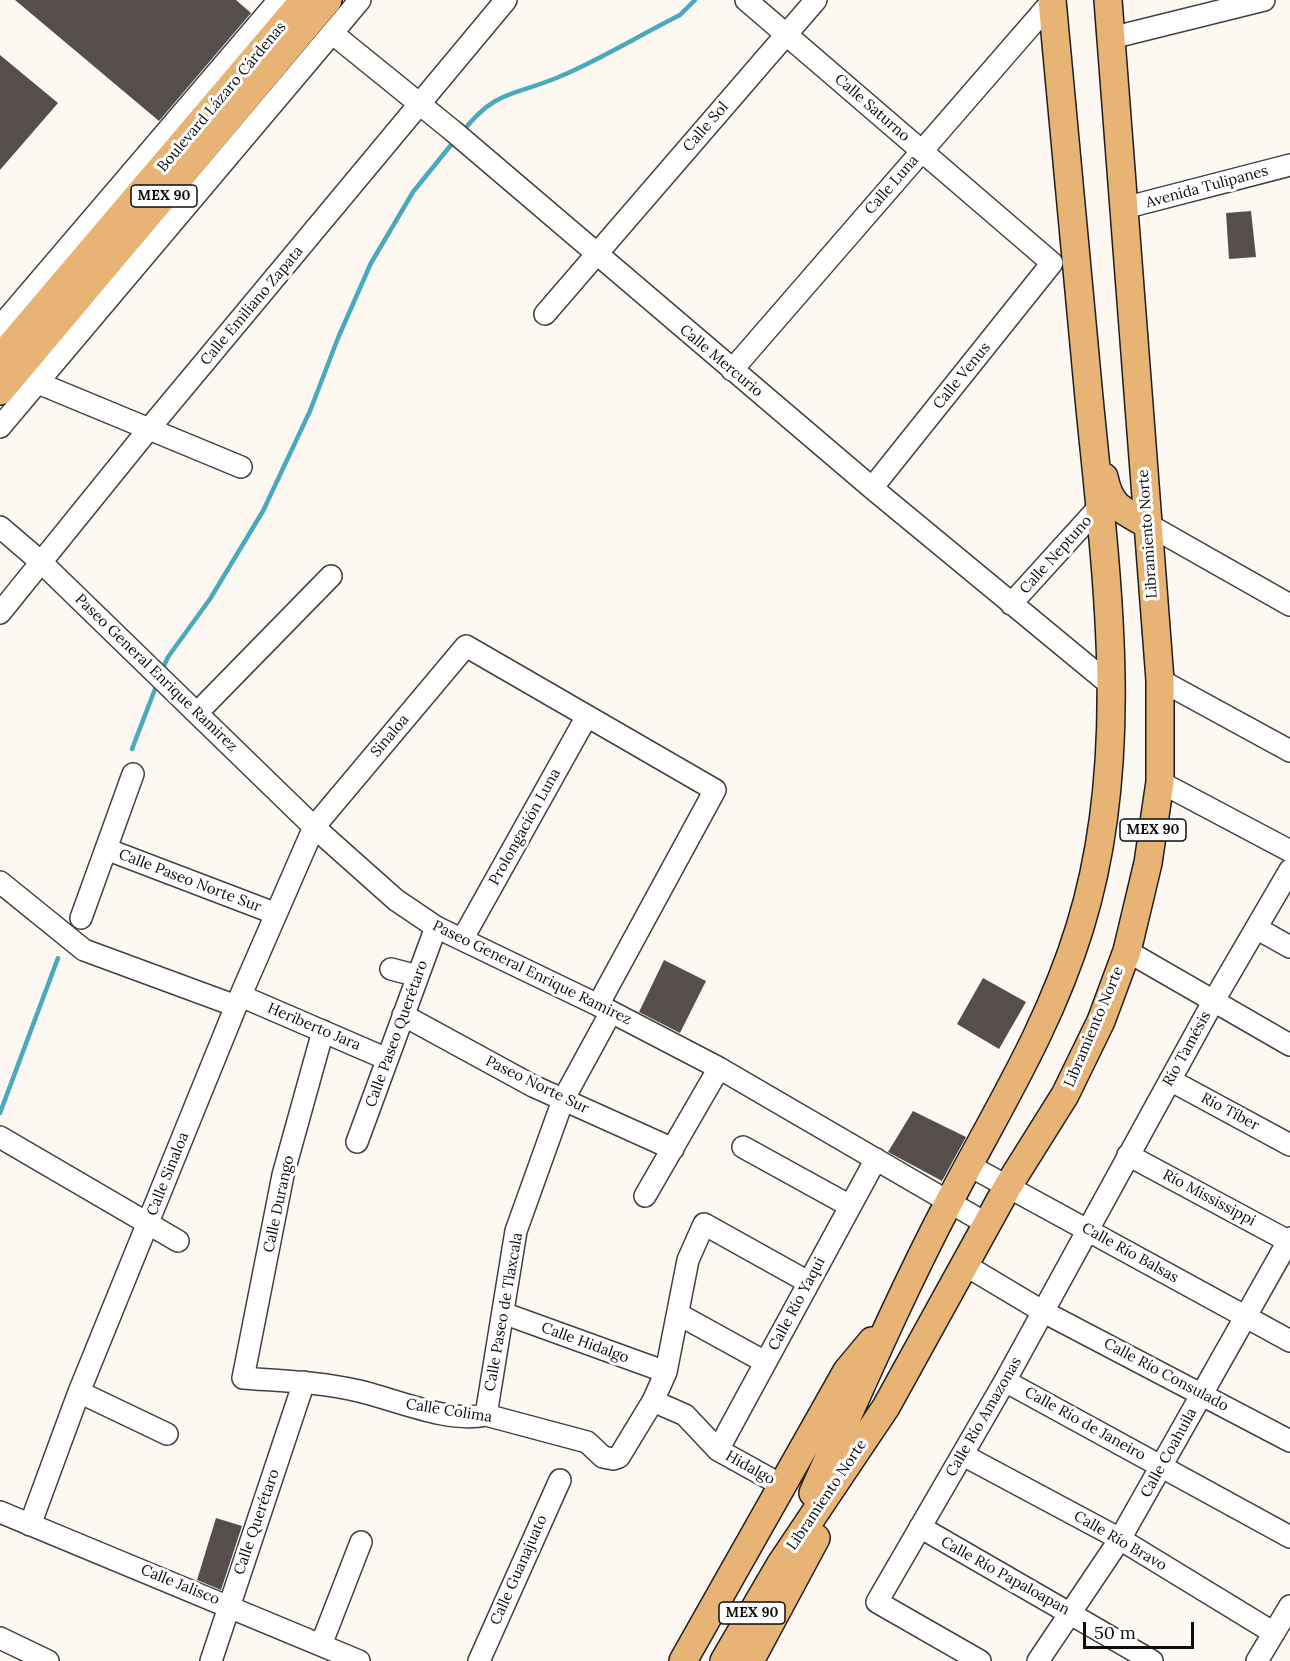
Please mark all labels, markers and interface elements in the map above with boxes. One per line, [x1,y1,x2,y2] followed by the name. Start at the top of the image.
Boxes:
[154,18,290,176] street label: Boulevard Lázaro Cárdenas
[831,70,913,146] street label: Calle Saturno
[680,99,732,155] street label: Calle Sol
[861,152,923,218] street label: Calle Luna
[1144,162,1270,212] street label: Avenida Tulipanes
[131,185,197,207] road number: MEX 90
[197,243,307,369] street label: Calle Emiliano Zapata
[676,321,766,401] street label: Calle Mercurio
[930,339,994,413] street label: Calle Venus
[1135,469,1161,599] street label: Libramiento Norte
[1016,512,1096,598] street label: Calle Neptuno
[71,590,241,756] street label: Paseo General Enrique Ramirez
[367,711,413,761] street label: Sinaloa
[485,765,565,889] street label: Prolongación Luna
[1120,819,1186,841] road number: MEX 90
[116,845,264,917] street label: Calle Paseo Norte Sur
[430,917,634,1029] street label: Paseo General Enrique Ramirez
[362,958,432,1110] street label: Calle Paseo Querétaro
[1060,964,1128,1090] street label: Libramiento Norte
[265,999,363,1055] street label: Heriberto Jara
[1159,1008,1215,1090] street label: Río Tamésis
[482,1052,592,1118] street label: Paseo Norte Sur
[1198,1089,1262,1135] street label: Río Tíber
[143,1130,193,1218] street label: Calle Sinaloa
[260,1154,298,1254] street label: Calle Durango
[1159,1166,1259,1230] street label: Río Mississippi
[1079,1219,1181,1287] street label: Calle Río Balsas
[481,1231,527,1393] street label: Calle Paseo de Tlaxcala
[765,1254,829,1354] street label: Calle Río Yaqui
[539,1319,631,1367] street label: Calle Hidalgo
[1101,1335,1231,1415] street label: Calle Río Consulado
[942,1354,1026,1480] street label: Calle Río Amazonas
[1021,1383,1149,1465] street label: Calle Río de Janeiro
[405,1395,493,1427] street label: Calle Colima
[1137,1405,1201,1501] street label: Calle Coahuila
[783,1436,871,1554] street label: Libramiento Norte
[722,1447,778,1489] street label: Hidalgo
[230,1467,284,1577] street label: Calle Querétaro
[1070,1507,1170,1575] street label: Calle Río Bravo
[487,1512,551,1628] street label: Calle Guanajuato
[937,1533,1073,1619] street label: Calle Río Papaloapan
[138,1561,222,1609] street label: Calle Jalisco
[719,1602,785,1624] road number: MEX 90
[1086,1610,1197,1648] scale bar
[1094,1621,1136,1644] text: 50 m

